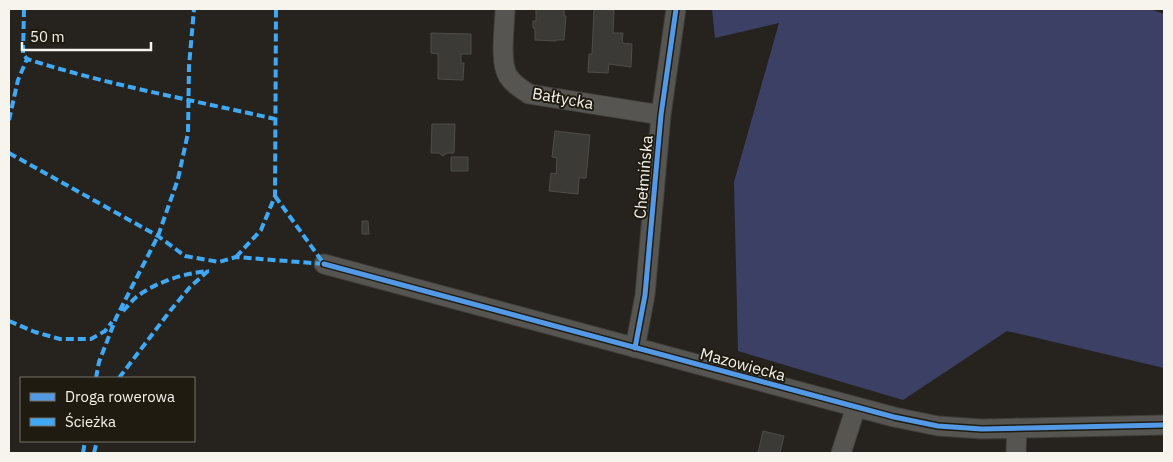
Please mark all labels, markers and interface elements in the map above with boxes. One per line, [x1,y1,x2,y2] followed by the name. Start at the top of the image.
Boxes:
[22,20,151,52] scale bar
[30,27,65,46] text: 50 m
[531,83,596,113] street label: Bałtycka
[629,134,657,220] street label: Chełmińska
[698,343,788,385] street label: Mazowiecka
[20,377,195,442] legend
[65,387,175,406] text: Droga rowerowa
[65,412,116,431] text: Ścieżka

